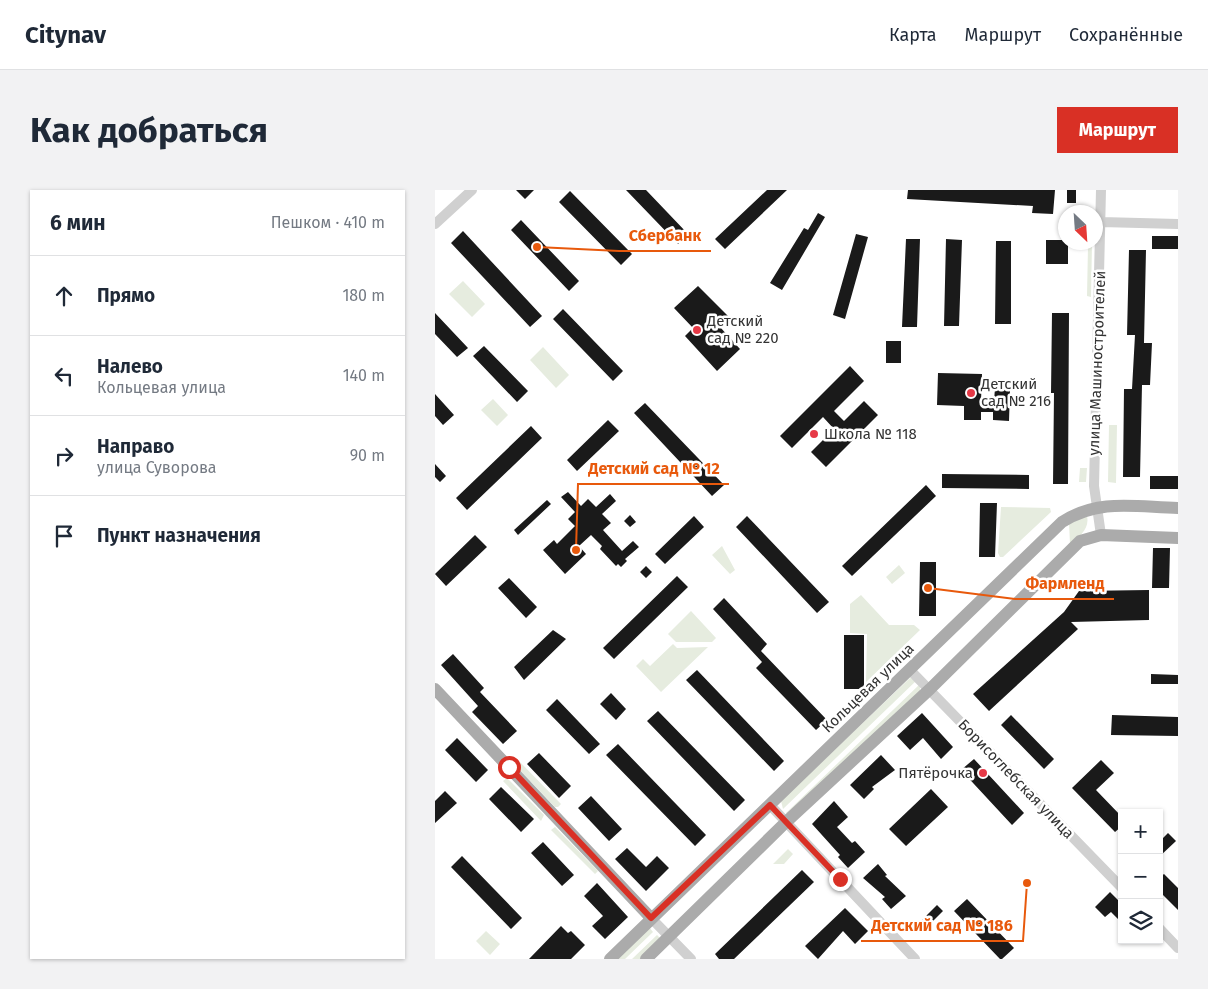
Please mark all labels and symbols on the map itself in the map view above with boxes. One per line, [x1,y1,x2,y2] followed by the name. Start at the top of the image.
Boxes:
[1058,205,1103,250] north arrow
[619,220,711,251] callout: Сбербанк
[629,226,701,245] text: Сбербанк
[1085,270,1109,456] street label: улица Машиностроителей
[706,312,779,347] place label: Детский сад № 220
[691,324,703,336] marker: Детский сад № 220
[980,375,1051,410] place label: Детский сад № 216
[965,387,977,399] marker: Детский сад № 216
[824,425,917,443] place label: Школа № 118
[808,428,820,440] marker: Школа № 118
[578,453,729,484] callout: Детский сад № 12
[587,459,720,478] text: Детский сад № 12
[1015,568,1114,599] callout: Фармленд
[1026,574,1104,593] text: Фармленд
[818,640,918,736] street label: Кольцевая улица
[954,716,1078,842] street label: Борисоглебская улица
[498,756,521,779] route start
[898,764,973,782] place label: Пятёрочка
[977,767,989,779] marker: Пятёрочка
[829,868,852,891] route end
[861,910,1023,941] callout: Детский сад № 186
[870,916,1013,935] text: Детский сад № 186

